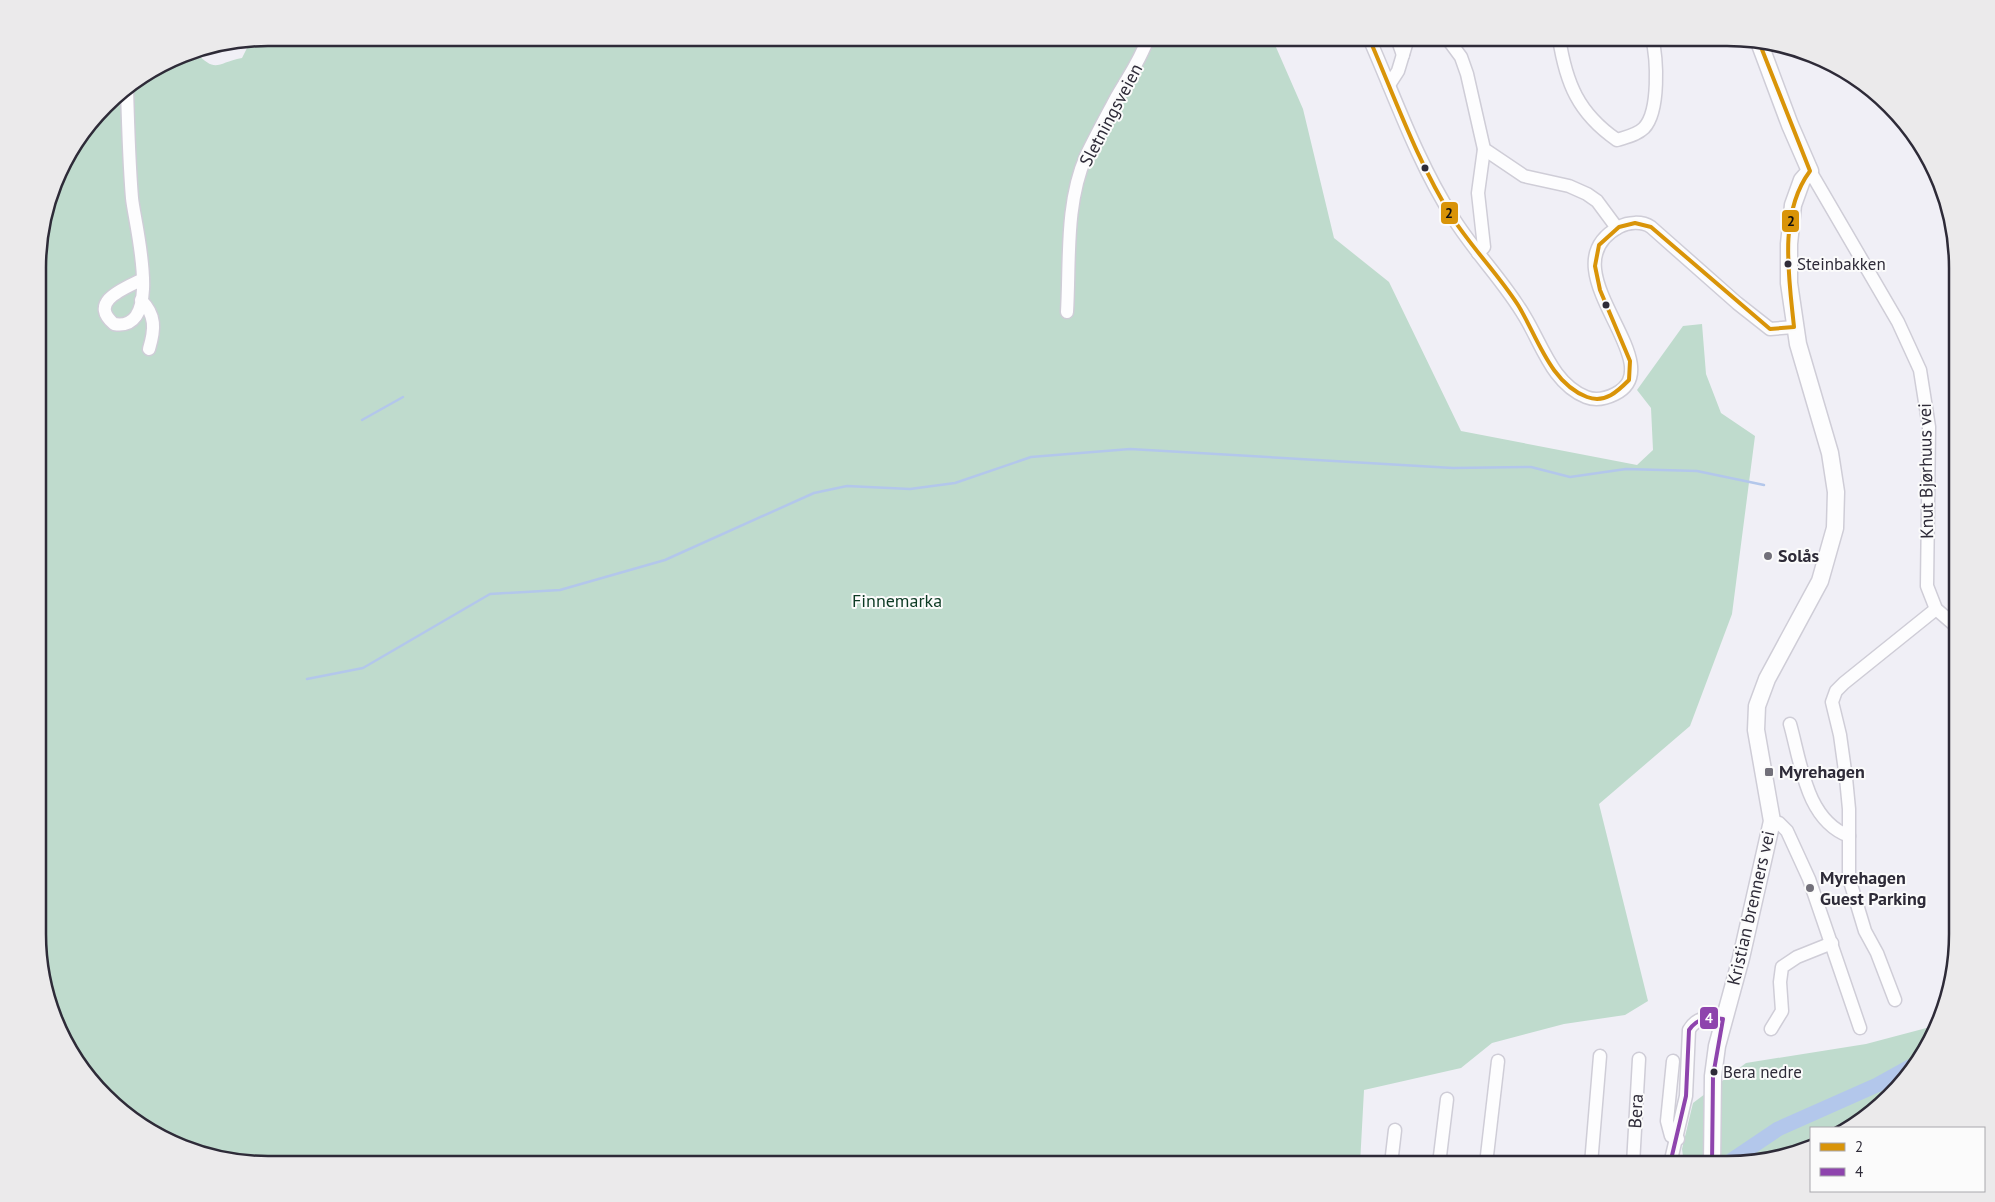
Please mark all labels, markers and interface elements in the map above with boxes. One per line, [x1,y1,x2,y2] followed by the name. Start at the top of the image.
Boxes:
[1074,59,1147,170] street label: Sletningsveien
[1420,163,1430,173] unlabelled marker
[1440,201,1459,225] line badge: 2
[1445,204,1453,222] text: 2
[1781,209,1800,233] line badge: 2
[1787,212,1795,230] text: 2
[1797,253,1886,275] place label: Steinbakken
[1783,259,1793,269] marker: Steinbakken
[1601,300,1611,310] unlabelled marker
[1913,403,1938,539] street label: Knut Bjørhuus vei
[1778,544,1819,567] place label: Solås
[1762,550,1774,562] marker: Solås
[852,589,942,612] park label: Finnemarka
[1779,760,1865,783] place label: Myrehagen
[1763,766,1775,778] marker: Myrehagen
[1722,828,1779,987] street label: Kristian brenners vei
[1820,866,1926,910] place label: Myrehagen Guest Parking
[1804,882,1816,894] marker: Myrehagen Guest Parking
[1699,1006,1719,1030] line badge: 4
[1705,1009,1713,1027] text: 4
[1723,1061,1802,1083] place label: Bera nedre
[1709,1067,1719,1077] marker: Bera nedre
[1623,1093,1648,1129] street label: Bera
[1810,1127,1985,1192] legend
[1855,1137,1863,1156] text: 2
[1855,1162,1863,1181] text: 4

